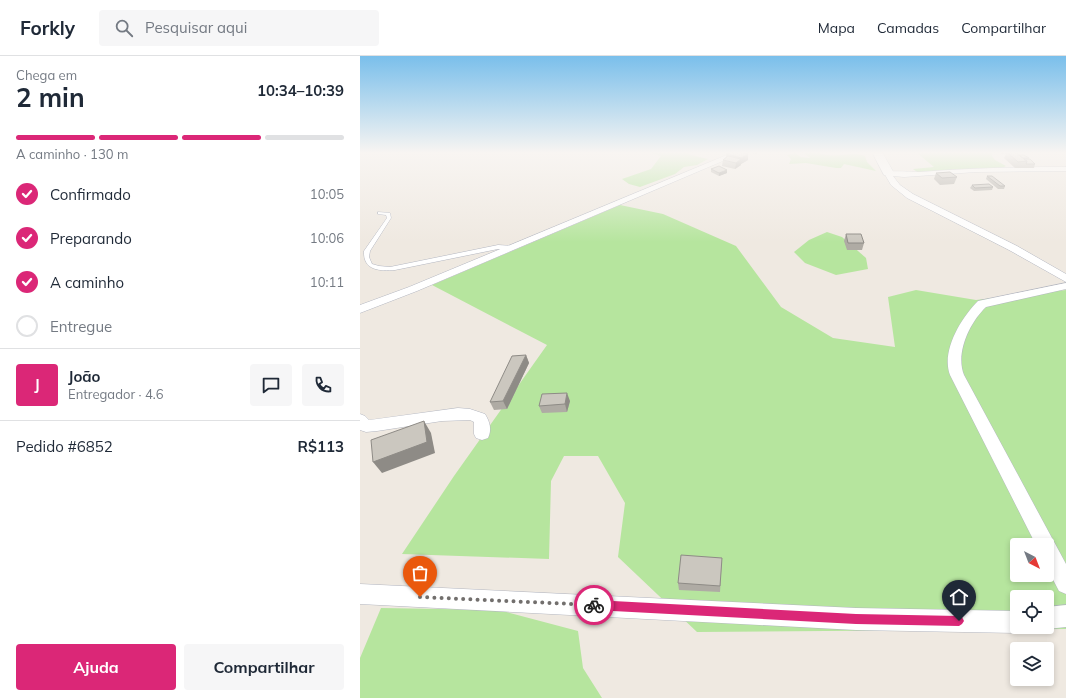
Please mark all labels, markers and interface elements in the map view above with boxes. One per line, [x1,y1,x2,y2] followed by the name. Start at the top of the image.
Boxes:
[99,10,379,46] search box
[20,16,75,40] text: Forkly
[113,17,135,39] icon: search
[145,18,247,37] text: Pesquisar aqui
[818,19,855,37] text: Mapa
[877,19,939,37] text: Camadas
[961,19,1046,37] text: Compartilhar
[16,67,77,83] text: Chega em
[16,81,85,114] text: 2 min
[257,81,344,100] text: 10:34–10:39
[16,146,128,162] text: A caminho · 130 m
[16,183,38,205] icon: check
[50,185,131,204] text: Confirmado
[310,186,344,202] text: 10:05
[16,227,38,249] icon: check
[50,229,132,248] text: Preparando
[310,230,344,246] text: 10:06
[16,271,38,293] icon: check
[50,273,124,292] text: A caminho
[310,274,344,290] text: 10:11
[50,317,112,336] text: Entregue
[250,364,292,406] button: chat
[302,364,344,406] button: phone
[68,367,101,386] text: João
[34,375,40,394] text: J
[68,386,163,402] text: Entregador · 4.6
[16,437,113,456] text: Pedido #6852
[297,437,344,456] text: R$113
[1010,538,1054,582] north arrow
[1010,538,1054,686] map controls
[403,556,437,597] pin
[409,562,431,584] icon: bag
[942,580,976,621] pin
[574,585,614,625] courier
[948,586,970,608] icon: home
[1010,590,1054,634] button: locate
[583,594,605,616] icon: bike
[1010,642,1054,686] button: layers
[16,644,176,690] button: Ajuda
[184,644,344,690] button: Compartilhar

